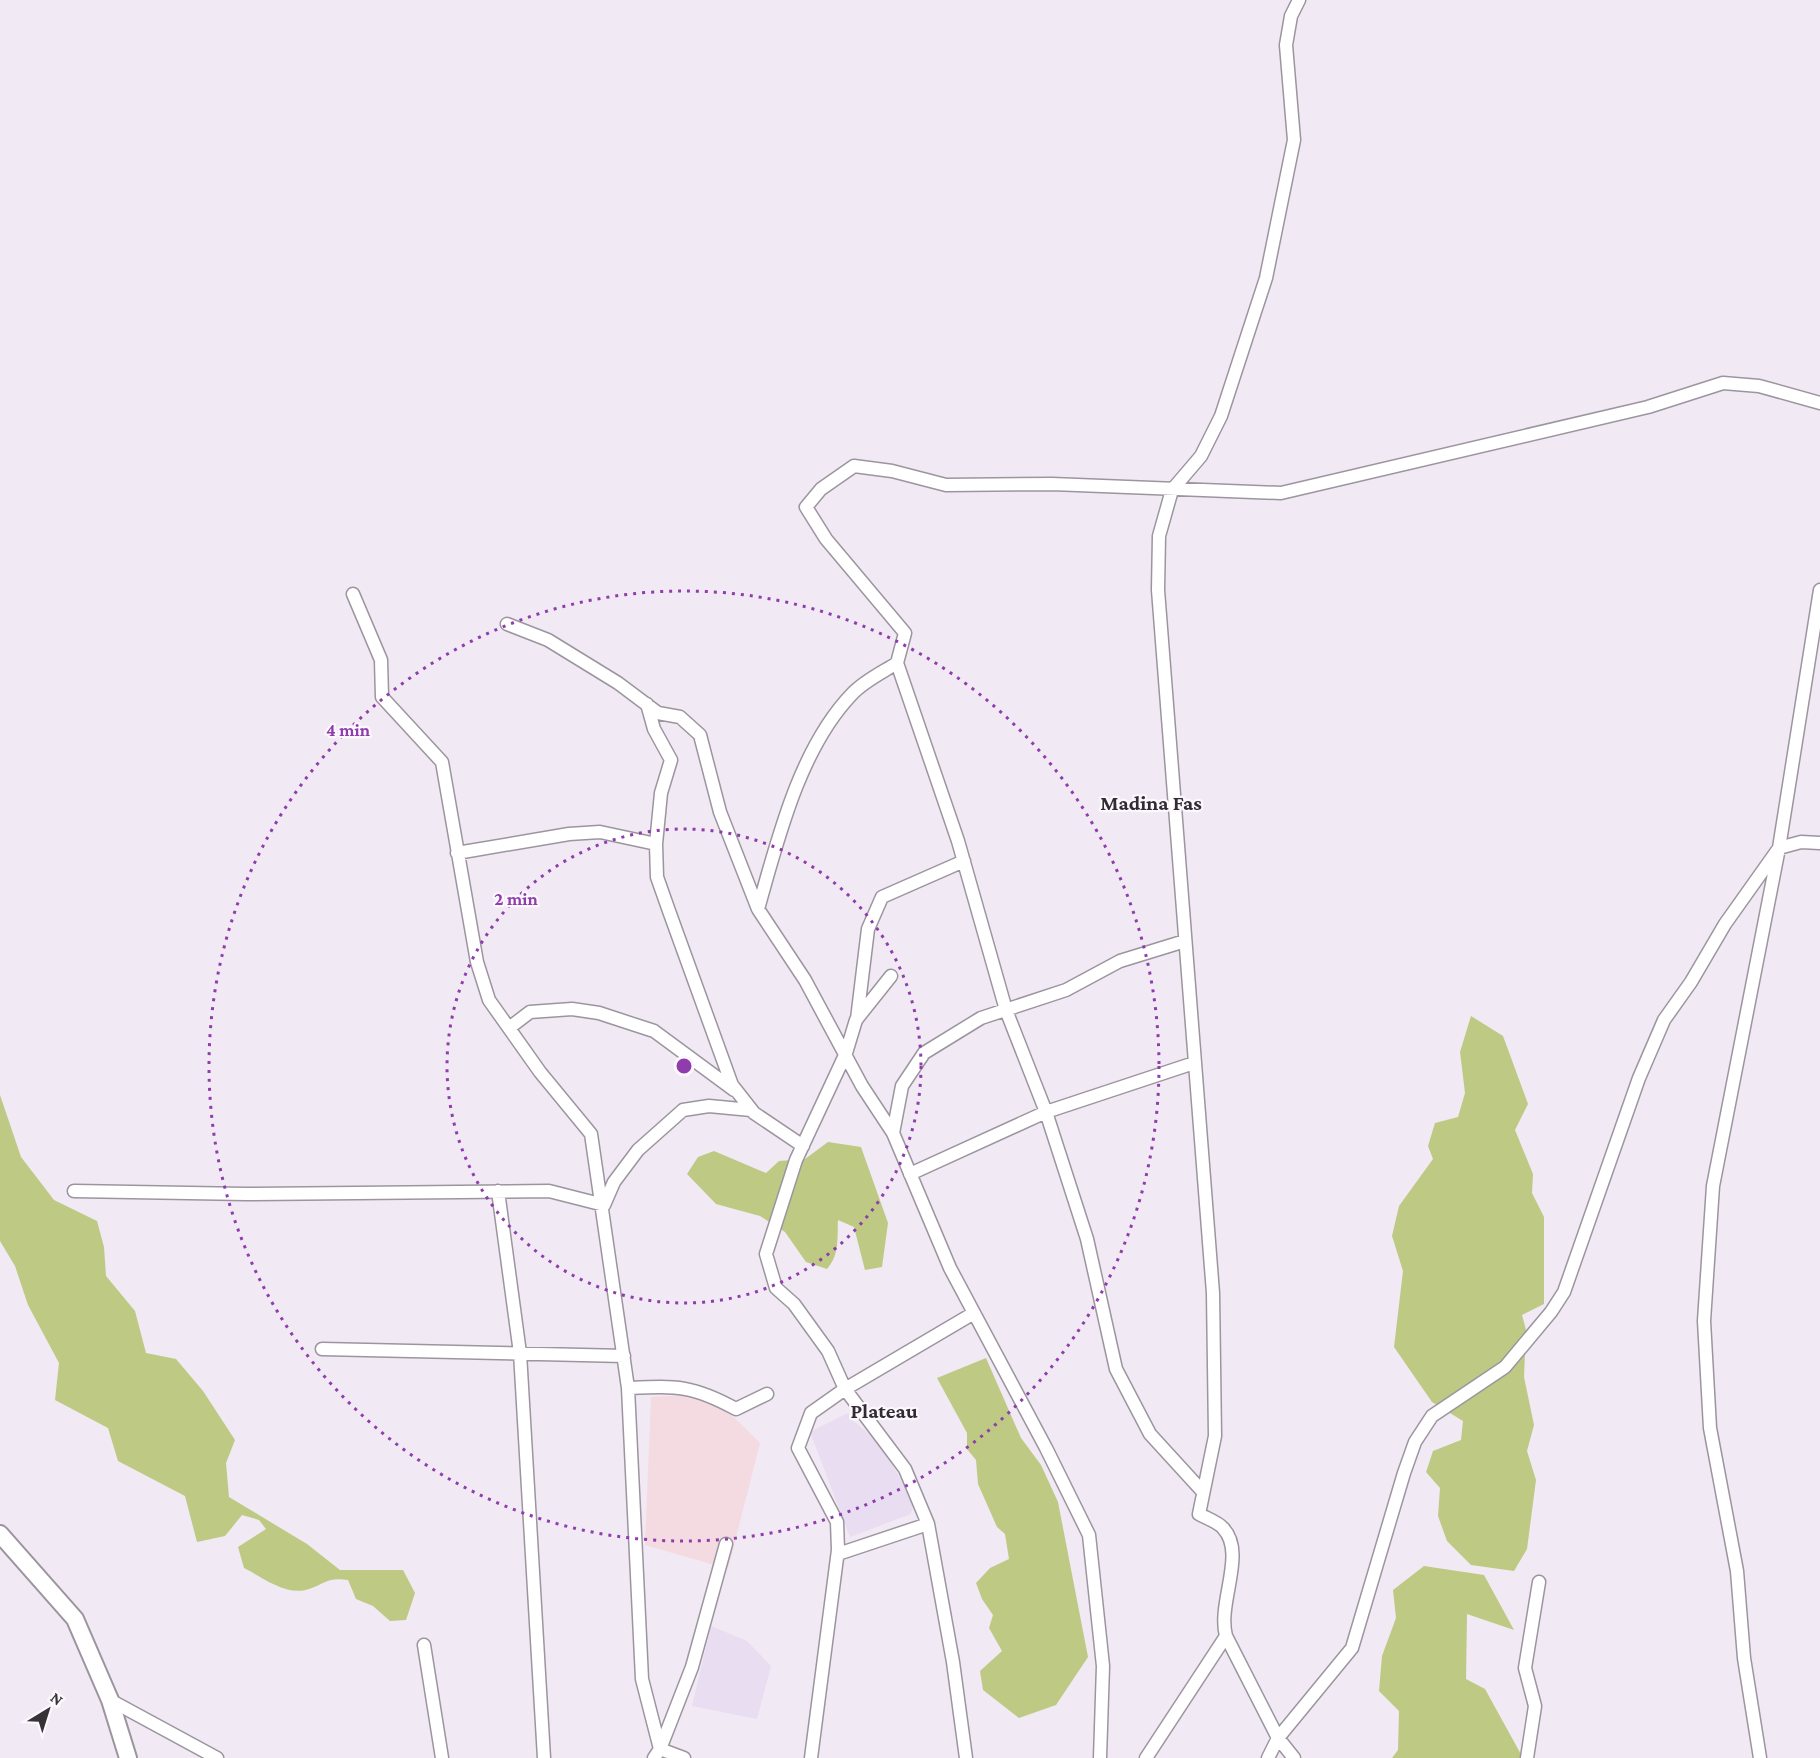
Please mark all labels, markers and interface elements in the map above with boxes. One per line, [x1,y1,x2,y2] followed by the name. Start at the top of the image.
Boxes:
[326,720,371,740] text: 4 min
[1100,791,1202,815] district label: Madina Fas
[494,889,538,909] text: 2 min
[674,1056,694,1076] centre of rings
[850,1399,918,1423] district label: Plateau
[18,1680,78,1740] north arrow
[47,1689,67,1709] text: N

